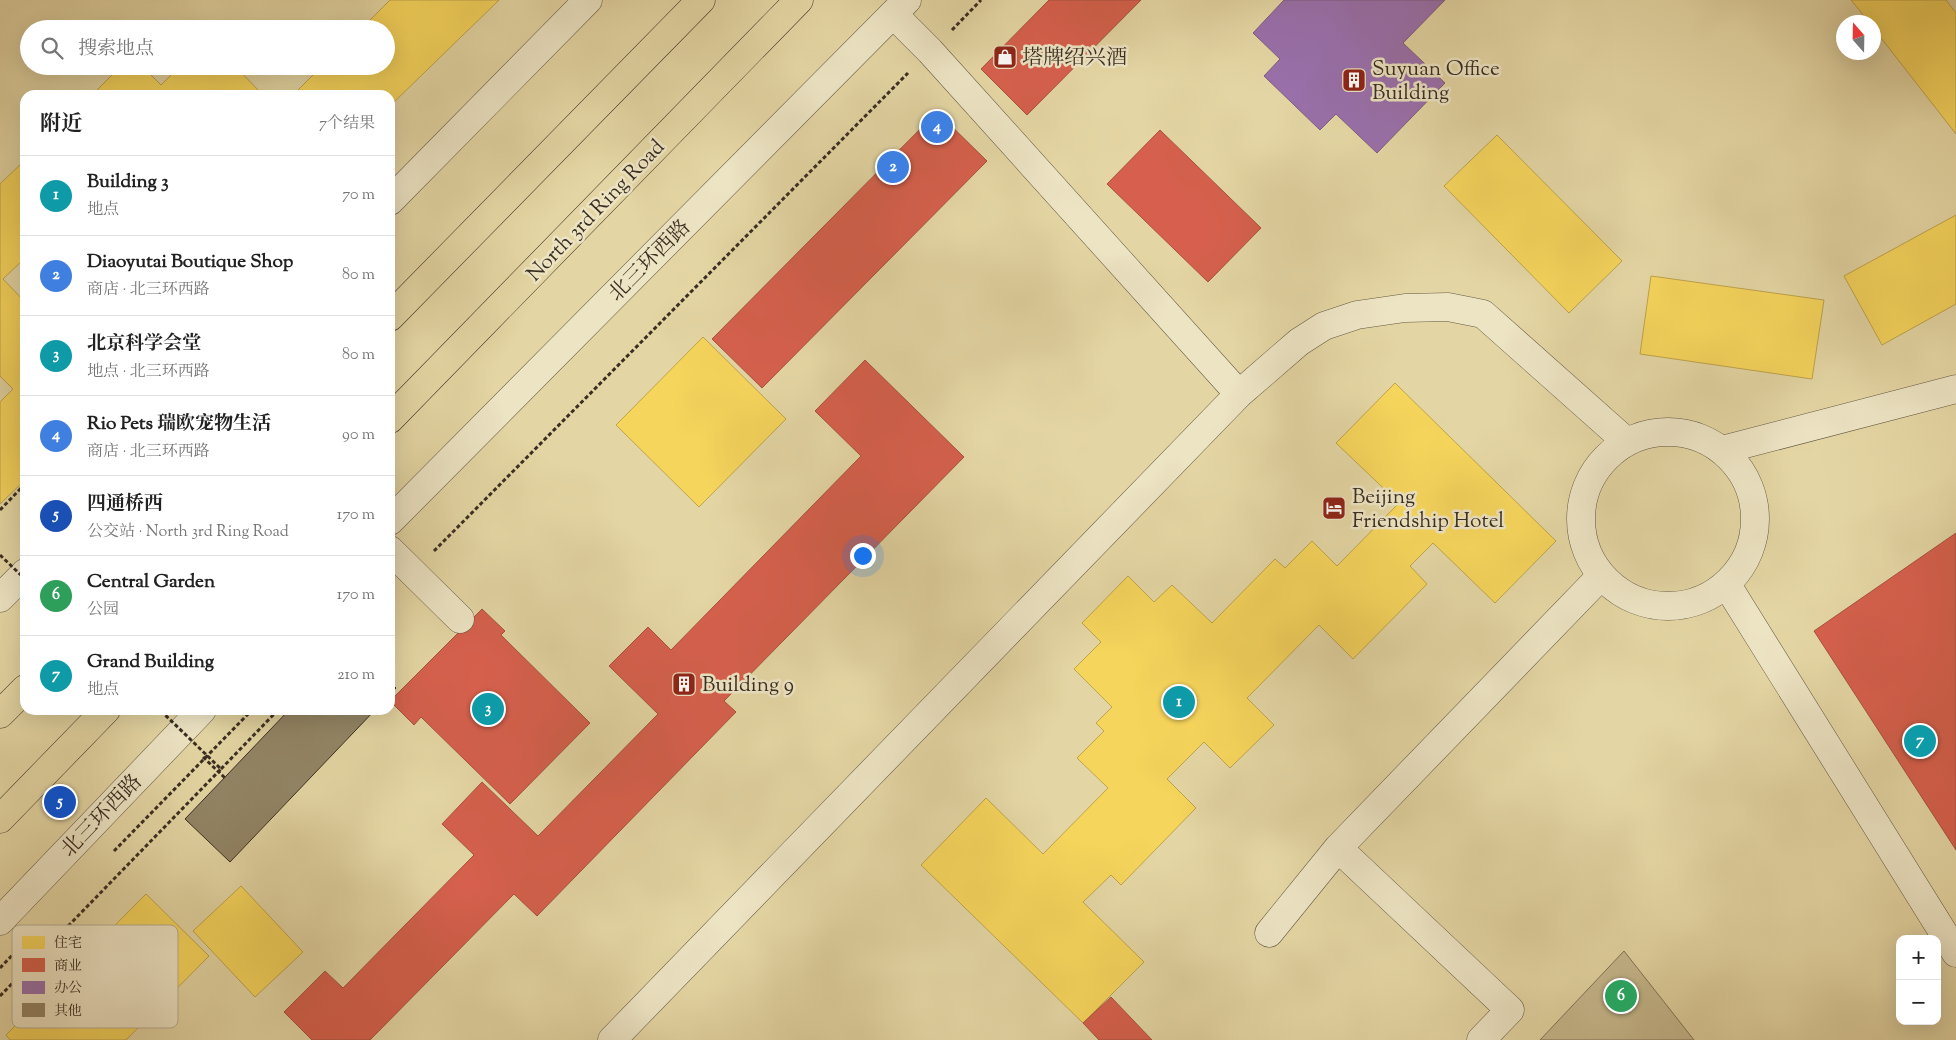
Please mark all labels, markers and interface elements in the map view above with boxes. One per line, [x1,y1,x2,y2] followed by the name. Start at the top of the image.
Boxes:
[1836,15,1881,60] north arrow
[20,20,395,75] search box
[38,34,66,62] icon: search
[78,36,154,63] text: 搜索地点
[992,44,1018,70] shop icon: 塔牌绍兴酒
[1022,44,1127,74] place label: 塔牌绍兴酒
[1372,55,1500,109] place label: Suyuan Office Building
[1341,67,1367,93] building icon: Suyuan Office Building
[921,108,953,146] pin: 4
[40,110,82,140] text: 附近
[319,113,375,136] text: 7个结果
[521,133,672,289] street label: North 3rd Ring Road
[877,148,909,186] pin: 2
[87,169,169,196] text: Building 3
[53,184,59,207] text: 1
[342,184,375,207] text: 70 m
[87,199,119,222] text: 地点
[603,214,698,309] street label: 北三环西路
[87,249,293,276] text: Diaoyutai Boutique Shop
[52,264,60,287] text: 2
[342,264,375,287] text: 80 m
[87,279,210,302] text: 商店 · 北三环西路
[87,331,201,358] text: 北京科学会堂
[53,344,59,367] text: 3
[342,344,375,367] text: 80 m
[87,361,210,384] text: 地点 · 北三环西路
[87,411,271,438] text: Rio Pets 瑞欧宠物生活
[52,424,60,447] text: 4
[342,424,375,447] text: 90 m
[87,441,210,464] text: 商店 · 北三环西路
[1352,483,1504,537] place label: Beijing Friendship Hotel
[87,491,163,518] text: 四通桥西
[1321,495,1347,521] hotel icon: Beijing Friendship Hotel
[53,504,59,527] text: 5
[337,504,375,527] text: 170 m
[87,521,289,544] text: 公交站 · North 3rd Ring Road
[850,543,876,569] your location
[87,569,215,596] text: Central Garden
[52,584,60,607] text: 6
[337,584,375,607] text: 170 m
[87,599,119,622] text: 公园
[87,649,214,676] text: Grand Building
[52,664,60,687] text: 7
[337,664,375,687] text: 210 m
[671,671,697,697] building icon: Building 9
[702,671,794,701] place label: Building 9
[87,679,119,702] text: 地点
[1163,683,1195,721] pin: 1
[472,690,504,728] pin: 3
[1904,722,1936,760] pin: 7
[55,768,150,865] street label: 北三环西路
[44,783,76,821] pin: 5
[12,925,178,1028] legend
[54,934,82,954] text: 住宅
[1896,935,1941,1025] map controls
[1896,935,1941,980] button: +
[54,957,82,977] text: 商业
[1605,977,1637,1015] pin: 6
[54,979,82,999] text: 办公
[1896,980,1941,1025] button: −
[54,1002,82,1022] text: 其他

